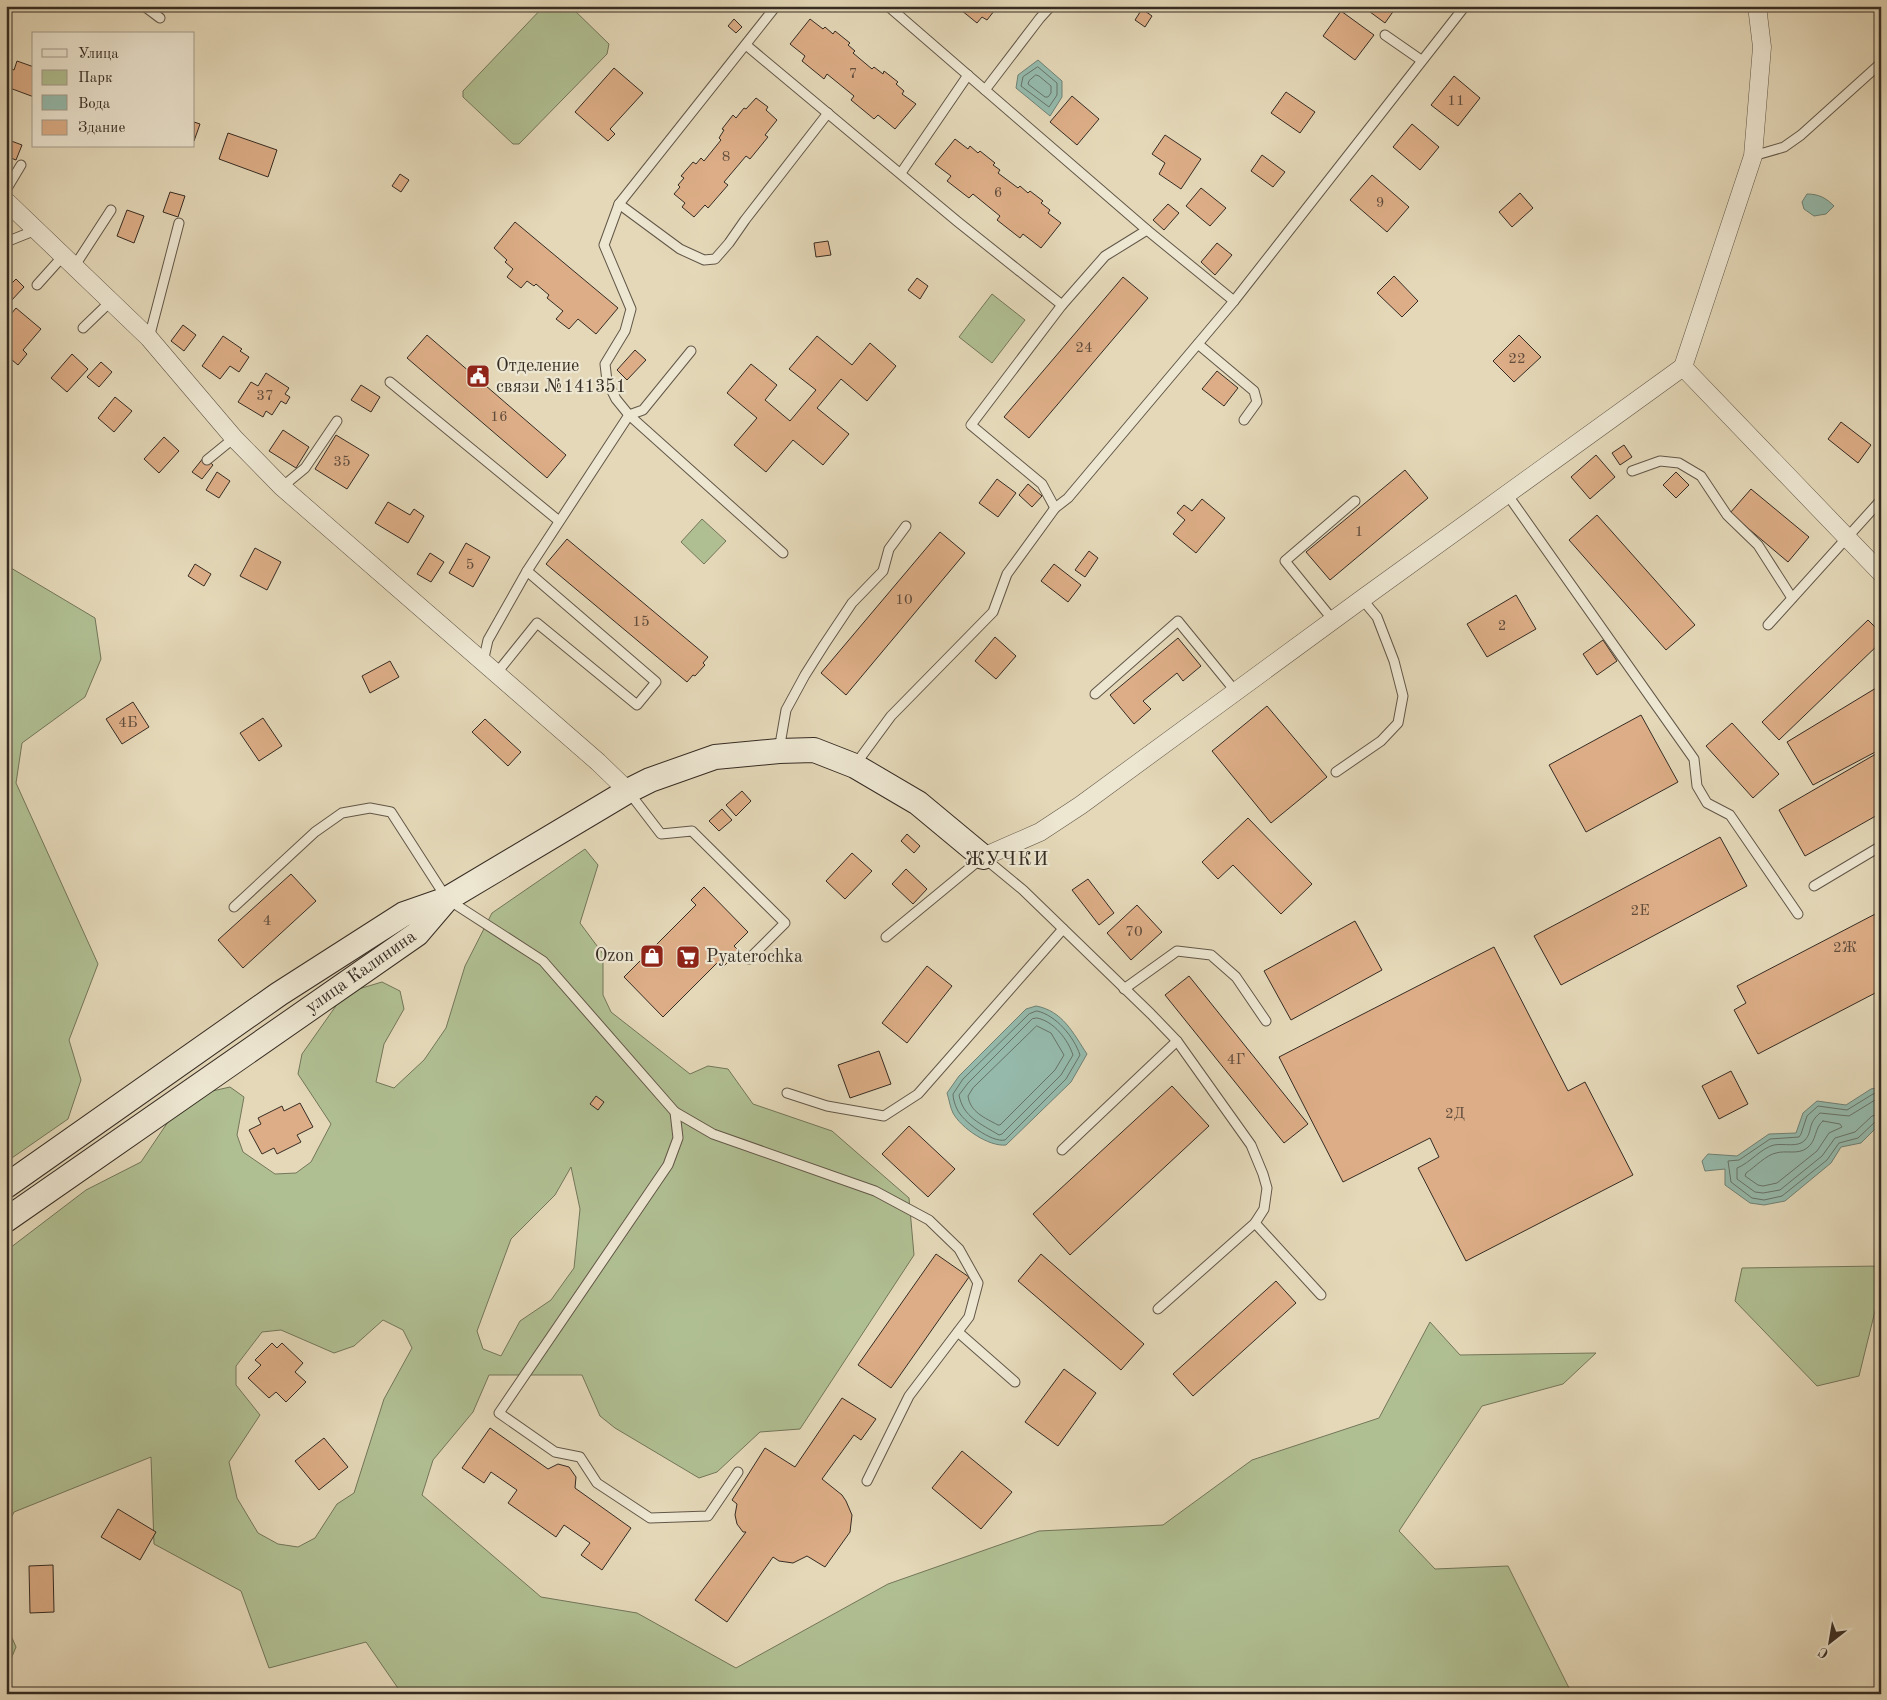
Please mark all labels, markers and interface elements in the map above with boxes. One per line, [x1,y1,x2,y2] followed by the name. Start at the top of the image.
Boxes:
[32,32,195,148] legend
[78,47,119,62] text: Улица
[849,67,857,82] house number: 7
[78,71,113,86] text: Парк
[1447,94,1465,109] house number: 11
[78,97,111,112] text: Вода
[78,121,125,136] text: Здание
[722,150,730,165] house number: 8
[994,186,1002,201] house number: 6
[1376,196,1384,211] house number: 9
[1075,341,1093,356] house number: 24
[1508,352,1526,367] house number: 22
[496,357,626,396] place label: Отделение связи №141351
[465,363,491,389] public building icon: Отделение связи №141351
[256,389,274,404] house number: 37
[490,410,508,425] house number: 16
[333,455,351,470] house number: 35
[1355,525,1363,540] house number: 1
[466,558,474,573] house number: 5
[895,593,913,608] house number: 10
[632,615,650,630] house number: 15
[1498,619,1506,634] house number: 2
[118,716,138,731] house number: 4Б
[965,850,1049,870] district label: ЖУЧКИ
[1630,904,1650,919] house number: 2Е
[263,914,271,929] house number: 4
[1125,925,1143,940] house number: 70
[303,927,420,1017] street label: улица Калинина
[1833,941,1857,956] house number: 2Ж
[639,943,665,969] shop icon: Ozon
[675,944,701,970] supermarket icon: Pyaterochka
[595,947,634,965] place label: Ozon
[706,948,803,966] place label: Pyaterochka
[1227,1053,1245,1068] house number: 4Г
[1445,1107,1465,1122] house number: 2Д
[1804,1618,1854,1668] north arrow
[1816,1644,1831,1661] text: С

